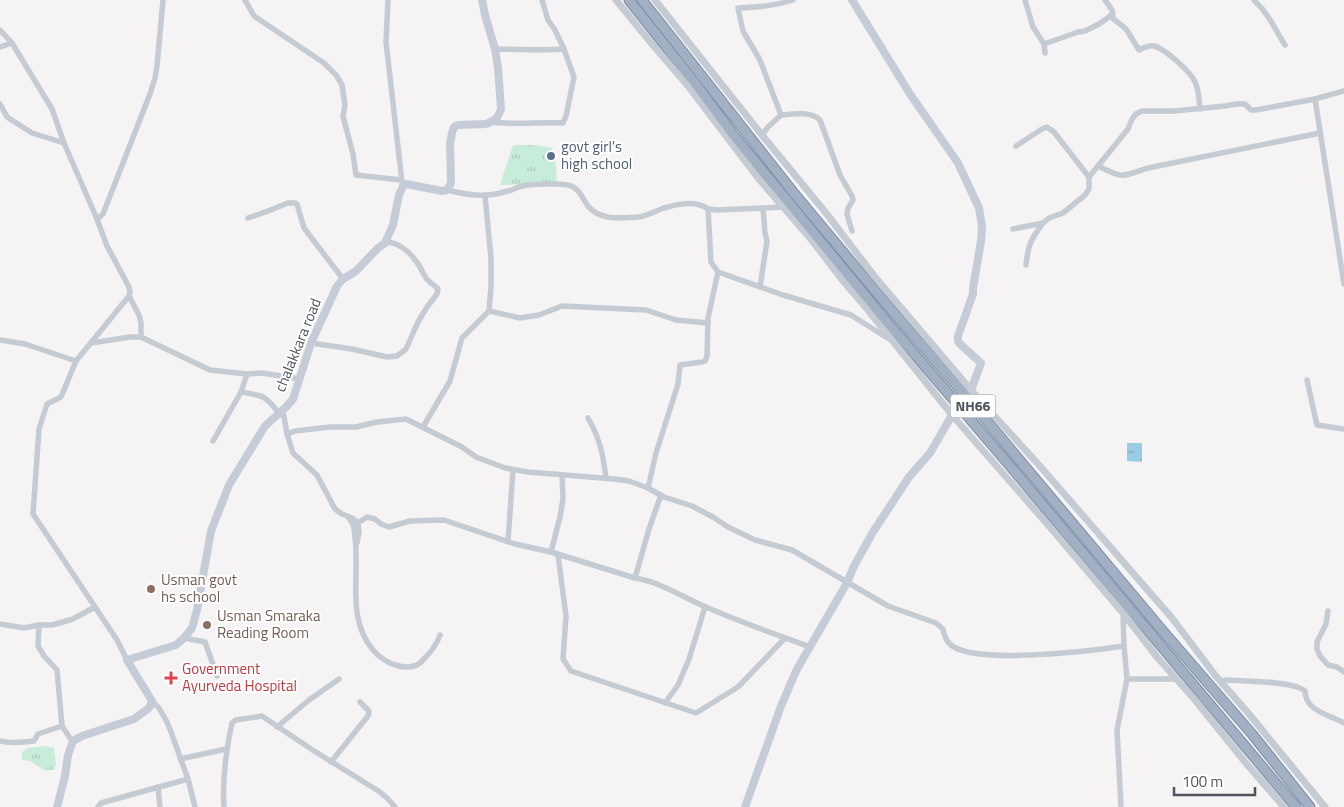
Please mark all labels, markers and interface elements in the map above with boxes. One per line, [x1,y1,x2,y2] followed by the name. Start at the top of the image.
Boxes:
[561,135,632,175] place label: govt girl's high school
[545,150,557,162] marker: govt girl's high school
[268,294,327,395] street label: chalakkara road
[950,394,996,418] road number: NH66
[161,568,238,608] place label: Usman govt hs school
[145,583,157,595] marker: Usman govt hs school
[217,604,321,644] place label: Usman Smaraka Reading Room
[201,619,213,631] marker: Usman Smaraka Reading Room
[182,657,297,697] place label: Government Ayurveda Hospital
[164,671,178,685] marker: Government Ayurveda Hospital
[1174,764,1255,796] scale bar
[1182,770,1223,793] text: 100 m

